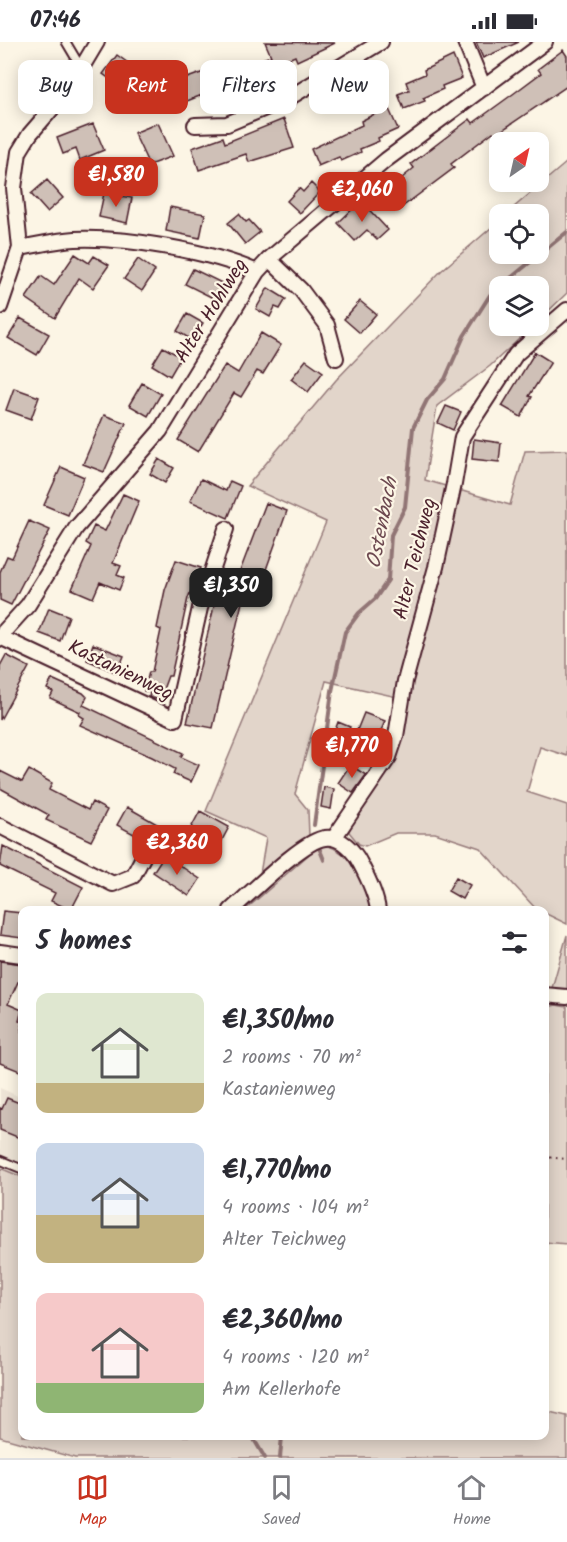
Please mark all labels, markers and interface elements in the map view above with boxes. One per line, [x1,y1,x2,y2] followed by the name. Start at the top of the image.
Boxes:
[30,4,81,39] text: 07:46
[18,60,93,114] chip: Buy
[105,60,188,114] chip: Rent
[200,60,297,114] chip: Filters
[309,60,389,114] chip: New
[489,132,549,192] north arrow
[489,132,549,336] map controls
[67,157,165,208] pin: €1,580
[88,160,144,192] text: €1,580
[313,172,411,223] pin: €2,060
[332,175,392,207] text: €2,060
[489,204,549,264] button: locate
[167,252,257,370] street label: Alter Hohlweg
[489,276,549,336] button: layers
[358,473,408,571] water label: Ostenbach
[385,495,447,623] street label: Alter Teichweg
[182,568,280,619] pin: €1,350
[203,571,259,603] text: €1,350
[62,632,178,710] street label: Kastanienweg
[303,728,401,779] pin: €1,770
[325,731,379,763] text: €1,770
[128,825,226,876] pin: €2,360
[146,828,208,860] text: €2,360
[36,921,132,963] text: 5 homes
[498,926,531,959] icon: filters
[222,1000,334,1042] text: €1,350/mo
[84,1017,156,1089] icon: home
[222,1042,361,1074] text: 2 rooms · 70 m²
[222,1074,336,1106] text: Kastanienweg
[222,1150,332,1192] text: €1,770/mo
[84,1167,156,1239] icon: home
[222,1192,368,1224] text: 4 rooms · 104 m²
[222,1224,346,1256] text: Alter Teichweg
[222,1300,343,1342] text: €2,360/mo
[84,1317,156,1389] icon: home
[222,1342,369,1374] text: 4 rooms · 120 m²
[222,1374,341,1406] text: Am Kellerhofe
[76,1471,109,1532] tab: Map
[262,1471,300,1532] tab: Saved
[453,1471,491,1532] tab: Home

